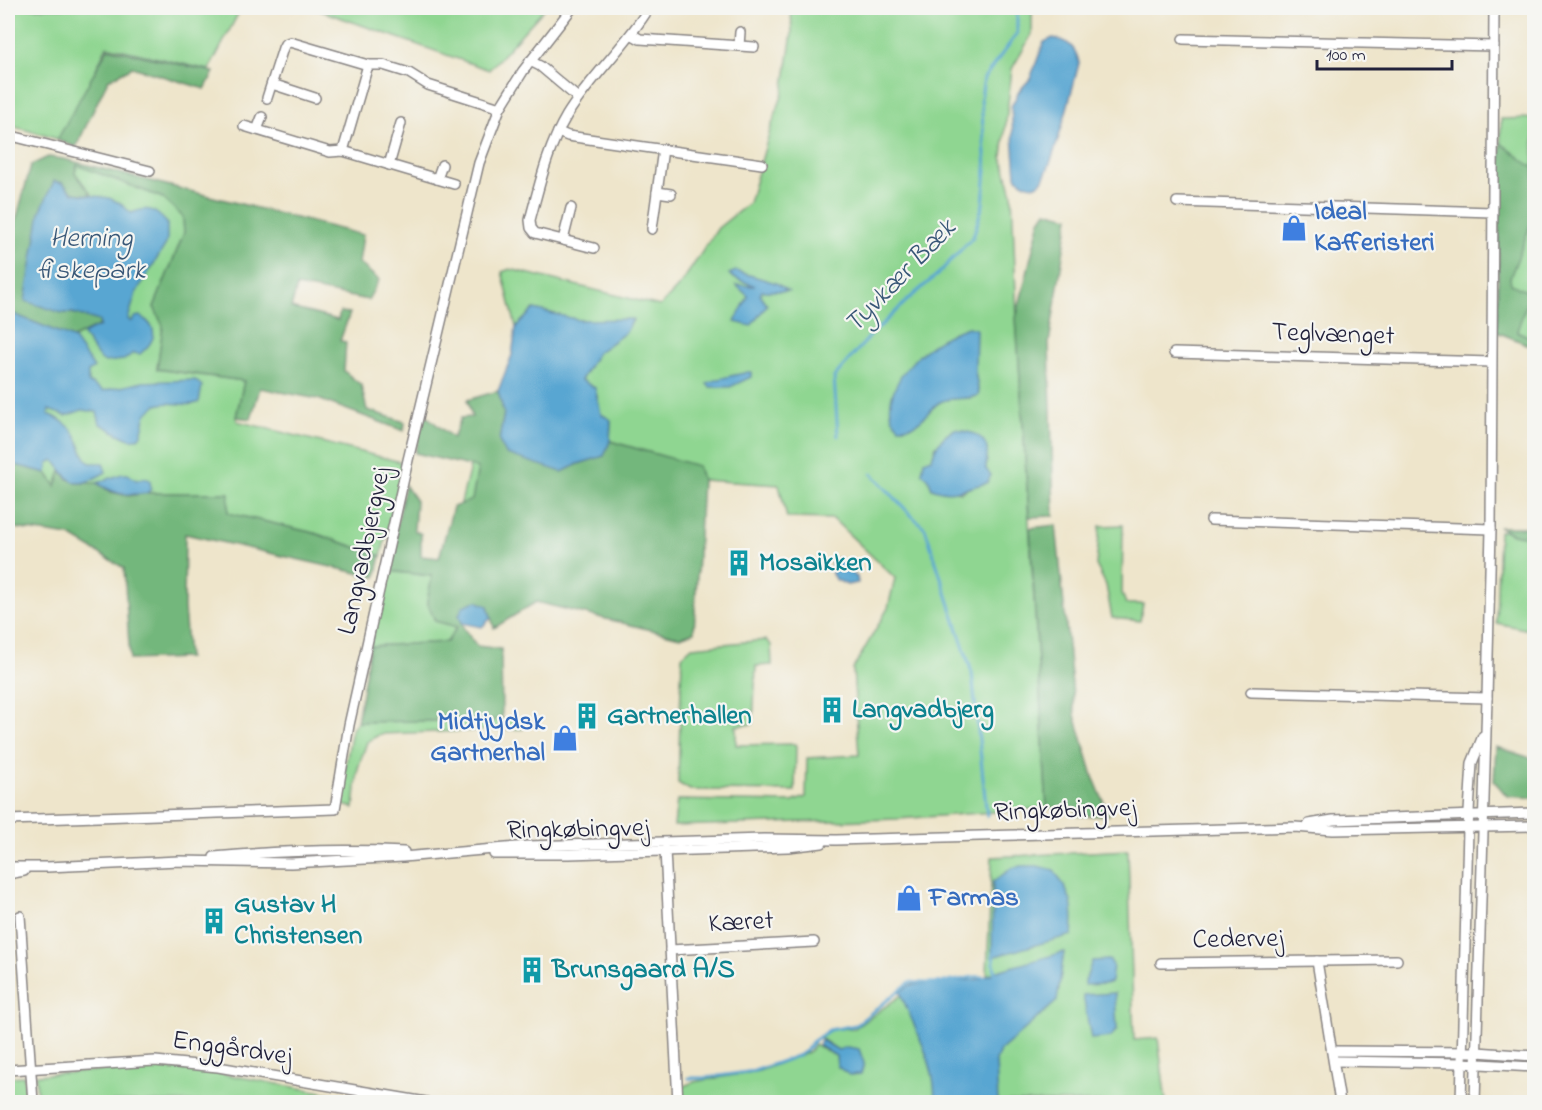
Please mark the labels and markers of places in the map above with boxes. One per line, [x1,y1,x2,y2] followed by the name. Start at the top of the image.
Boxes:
[1314,193,1435,263] place label: Ideal Kafferisteri
[1279,213,1309,243] shop icon: Ideal Kafferisteri
[759,544,872,583] place label: Mosaikken
[724,548,754,578] building icon: Mosaikken
[852,691,994,731] place label: Langvadbjerg
[817,695,847,725] building icon: Langvadbjerg
[607,697,752,736] place label: Gartnerhallen
[572,701,602,731] building icon: Gartnerhallen
[430,703,546,773] place label: Midtjydsk Gartnerhal
[550,723,580,753] shop icon: Midtjydsk Gartnerhal
[927,879,1019,918] place label: Farmas
[894,883,924,913] shop icon: Farmas
[234,886,362,956] place label: Gustav H Christensen
[199,906,229,936] building icon: Gustav H Christensen
[550,951,735,991] place label: Brunsgaard A/S
[517,955,547,985] building icon: Brunsgaard A/S

